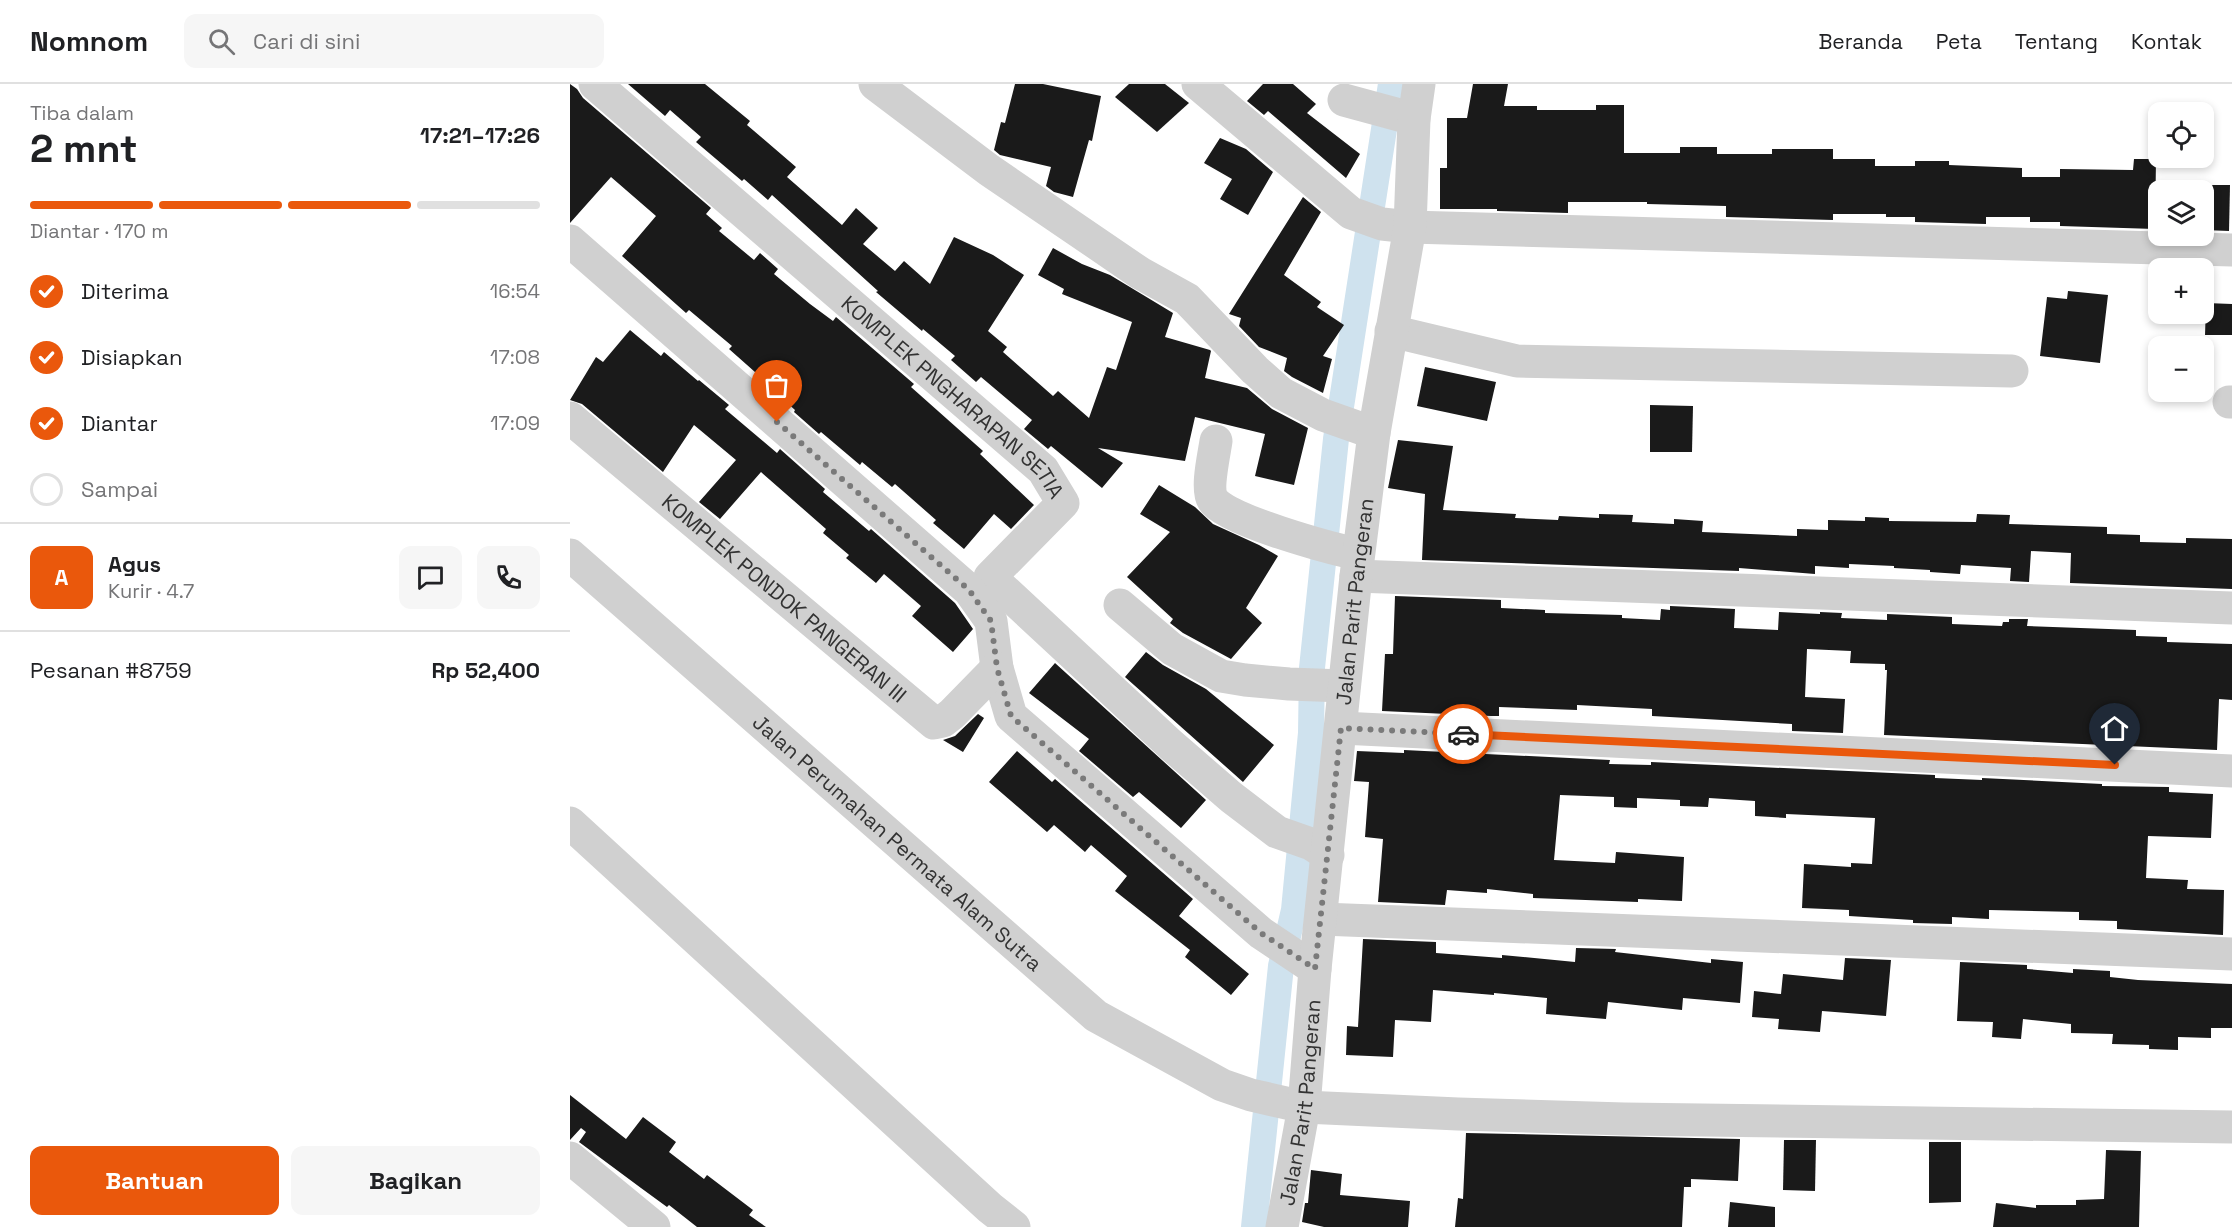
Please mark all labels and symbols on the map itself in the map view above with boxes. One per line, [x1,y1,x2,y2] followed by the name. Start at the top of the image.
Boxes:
[836,289,1070,503] street label: KOMPLEK PNGHARAPAN SETIA
[751,360,802,422] pin
[657,488,912,708] street label: KOMPLEK PONDOK PANGERAN III
[1329,497,1379,706] street label: Jalan Parit Pangeran
[2089,703,2140,765] pin
[1433,704,1493,764] courier
[747,708,1048,977] street label: Jalan Perumahan Permata Alam Sutra
[1273,998,1326,1208] street label: Jalan Parit Pangeran

